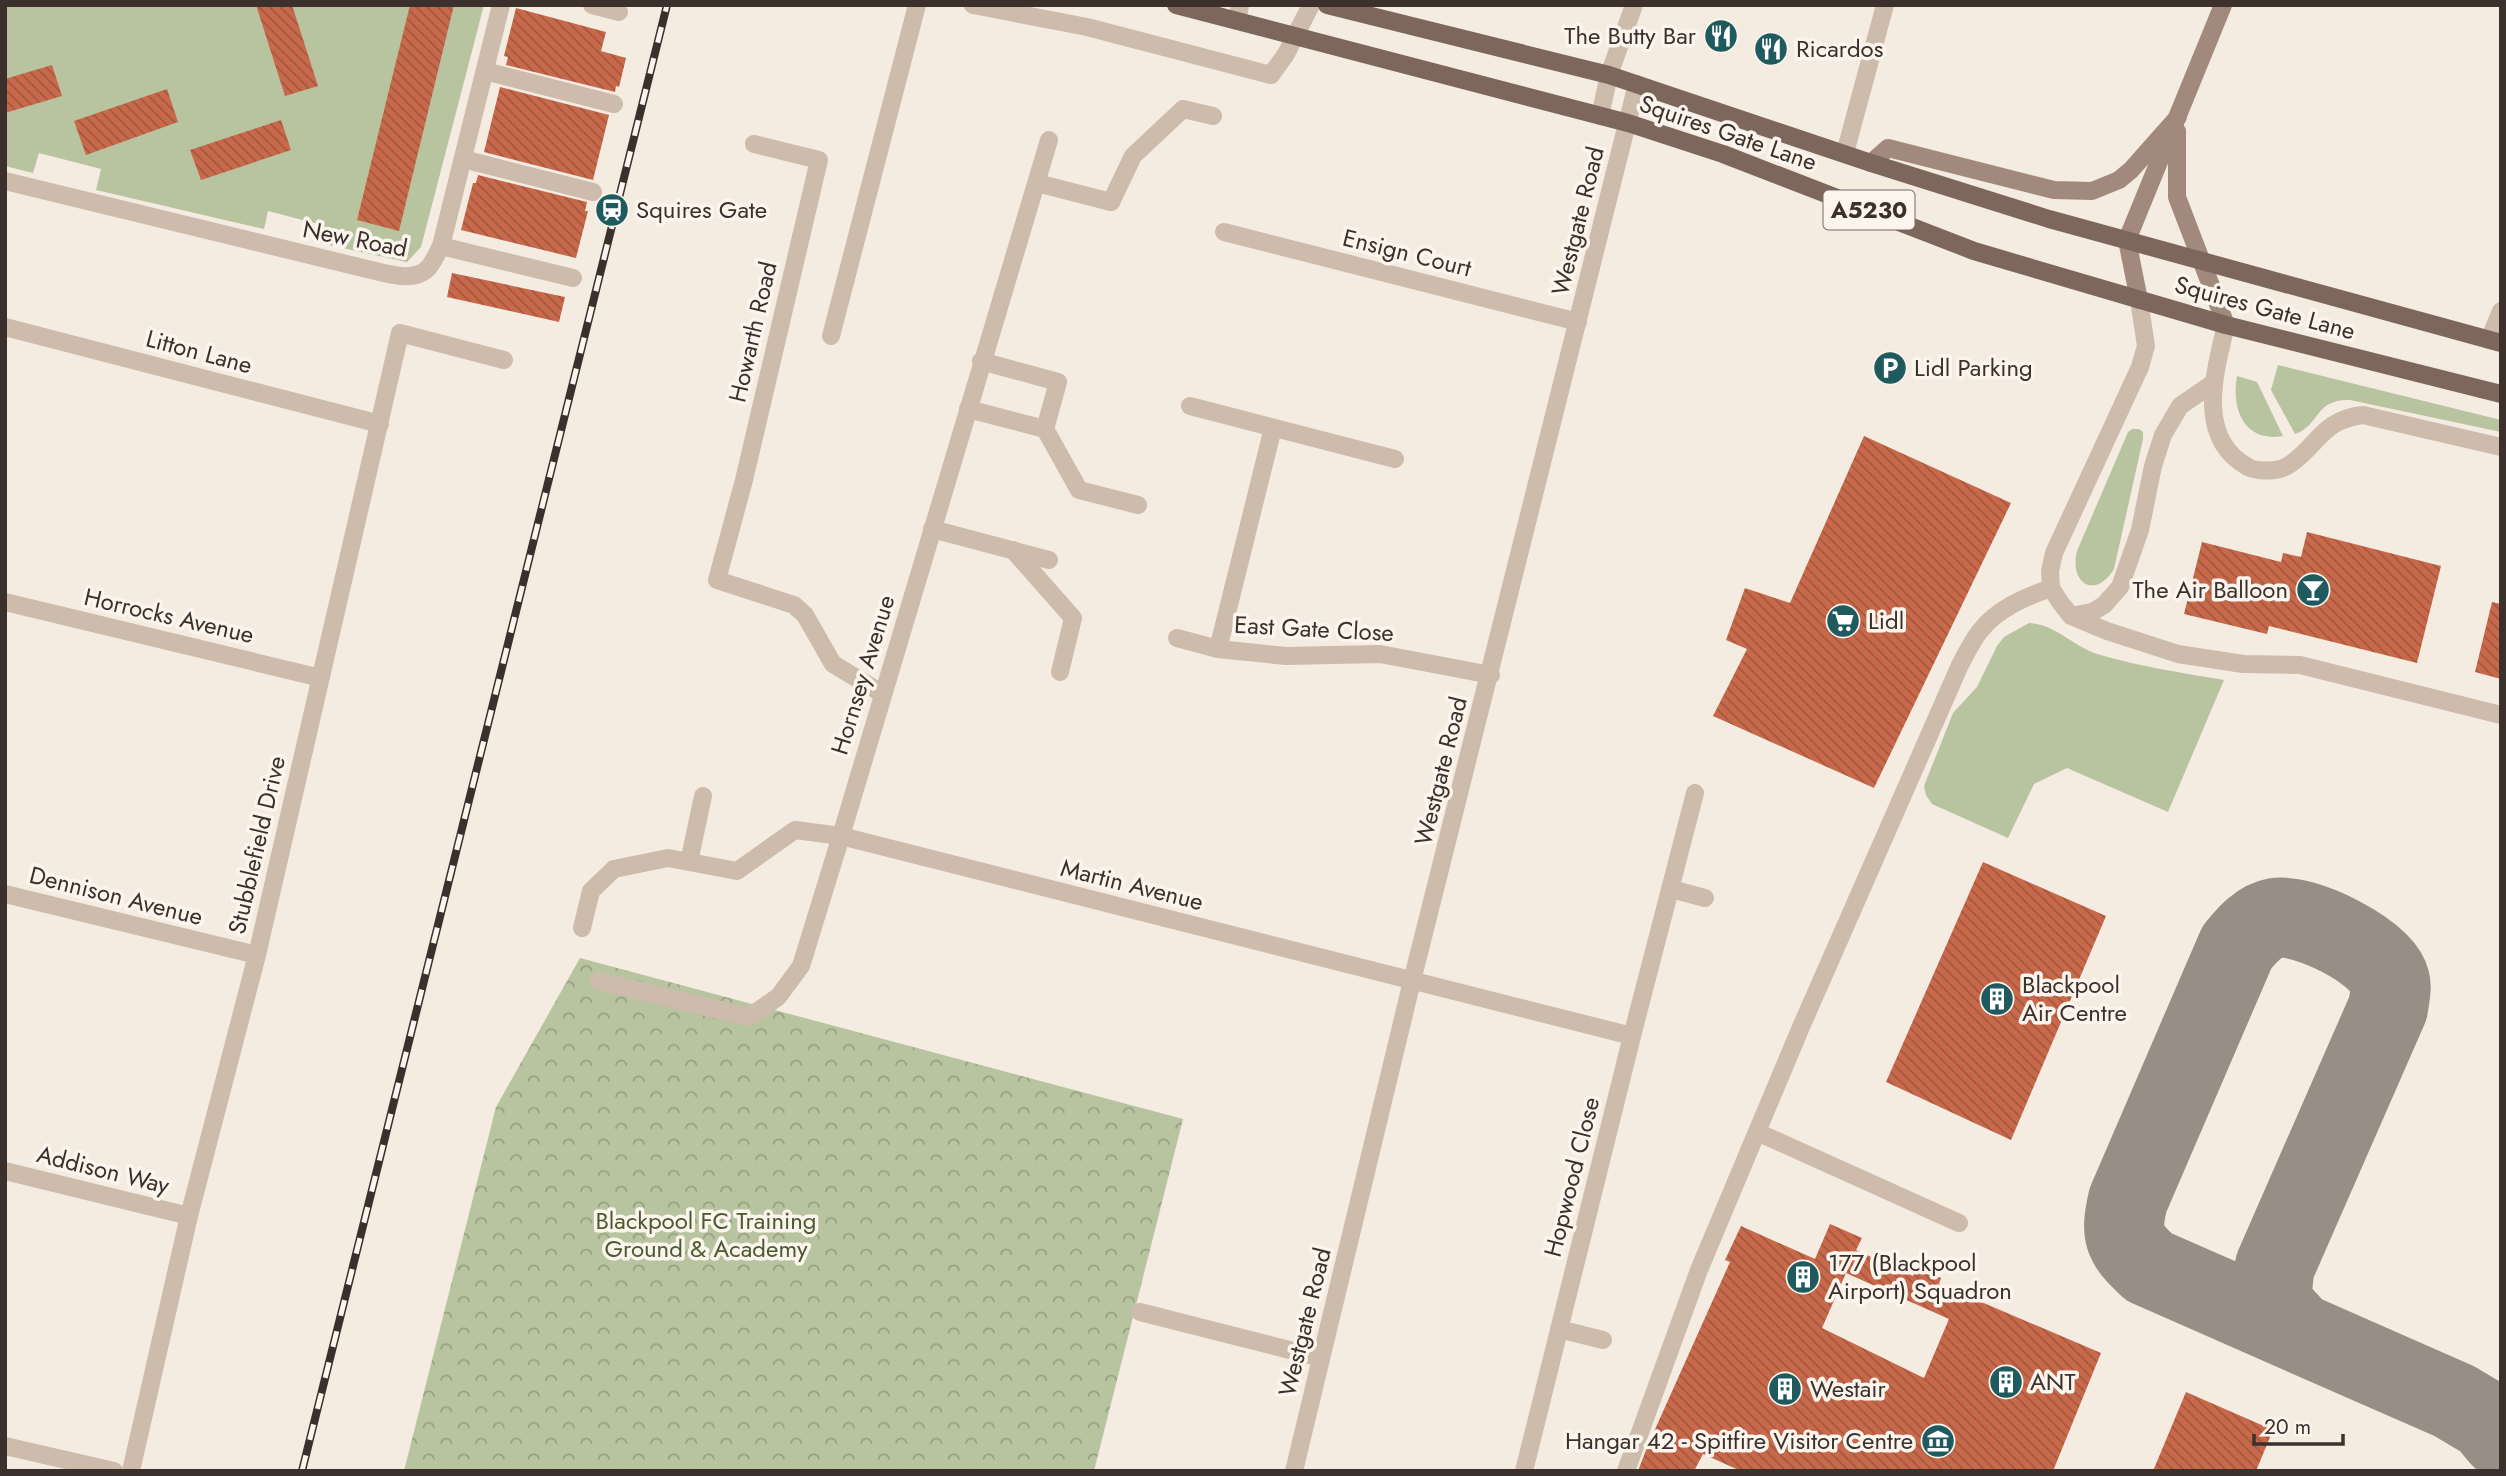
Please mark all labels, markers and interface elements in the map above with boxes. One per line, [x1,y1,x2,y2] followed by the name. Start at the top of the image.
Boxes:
[1702,17,1740,55] restaurant icon: The Butty Bar
[1564,18,1697,53] place label: The Butty Bar
[1752,30,1790,68] restaurant icon: Ricardos
[1796,31,1883,66] place label: Ricardos
[1635,86,1822,179] street label: Squires Gate Lane
[1542,143,1613,299] street label: Westgate Road
[1824,190,1914,230] road number: A5230
[593,191,631,229] station icon: Squires Gate
[636,192,767,227] place label: Squires Gate
[300,211,410,266] street label: New Road
[1339,220,1475,285] street label: Ensign Court
[719,258,786,406] street label: Howarth Road
[2171,267,2359,348] street label: Squires Gate Lane
[142,321,256,382] street label: Litton Lane
[1871,349,1909,387] parking icon: Lidl Parking
[1914,350,2033,385] place label: Lidl Parking
[2294,571,2332,609] bar icon: The Air Balloon
[2132,572,2288,607] place label: The Air Balloon
[81,579,257,652] street label: Horrocks Avenue
[822,591,903,759] street label: Hornsey Avenue
[1824,602,1862,640] supermarket icon: Lidl
[1868,603,1904,638] place label: Lidl
[1233,607,1395,650] street label: East Gate Close
[1405,693,1476,849] street label: Westgate Road
[219,752,294,937] street label: Stubblefield Drive
[1057,850,1207,919] street label: Martin Avenue
[26,857,206,934] street label: Dennison Avenue
[2022,967,2127,1030] place label: Blackpool Air Centre
[1978,980,2016,1018] building icon: Blackpool Air Centre
[1535,1093,1608,1261] street label: Hopwood Close
[33,1136,173,1203] street label: Addison Way
[595,1203,817,1266] park label: Blackpool FC Training Ground & Academy
[1269,1244,1340,1400] street label: Westgate Road
[1828,1245,2012,1308] place label: 177 (Blackpool Airport) Squadron
[1784,1258,1822,1296] building icon: 177 (Blackpool Airport) Squadron
[1987,1363,2025,1401] building icon: ANT
[2030,1364,2076,1399] place label: ANT
[1766,1370,1804,1408] building icon: Westair
[1810,1371,1886,1406] place label: Westair
[2254,1402,2343,1446] scale bar
[2264,1412,2311,1442] text: 20 m
[1919,1422,1957,1460] museum icon: Hangar 42 - Spitfire Visitor Centre
[1565,1423,1913,1458] place label: Hangar 42 - Spitfire Visitor Centre

